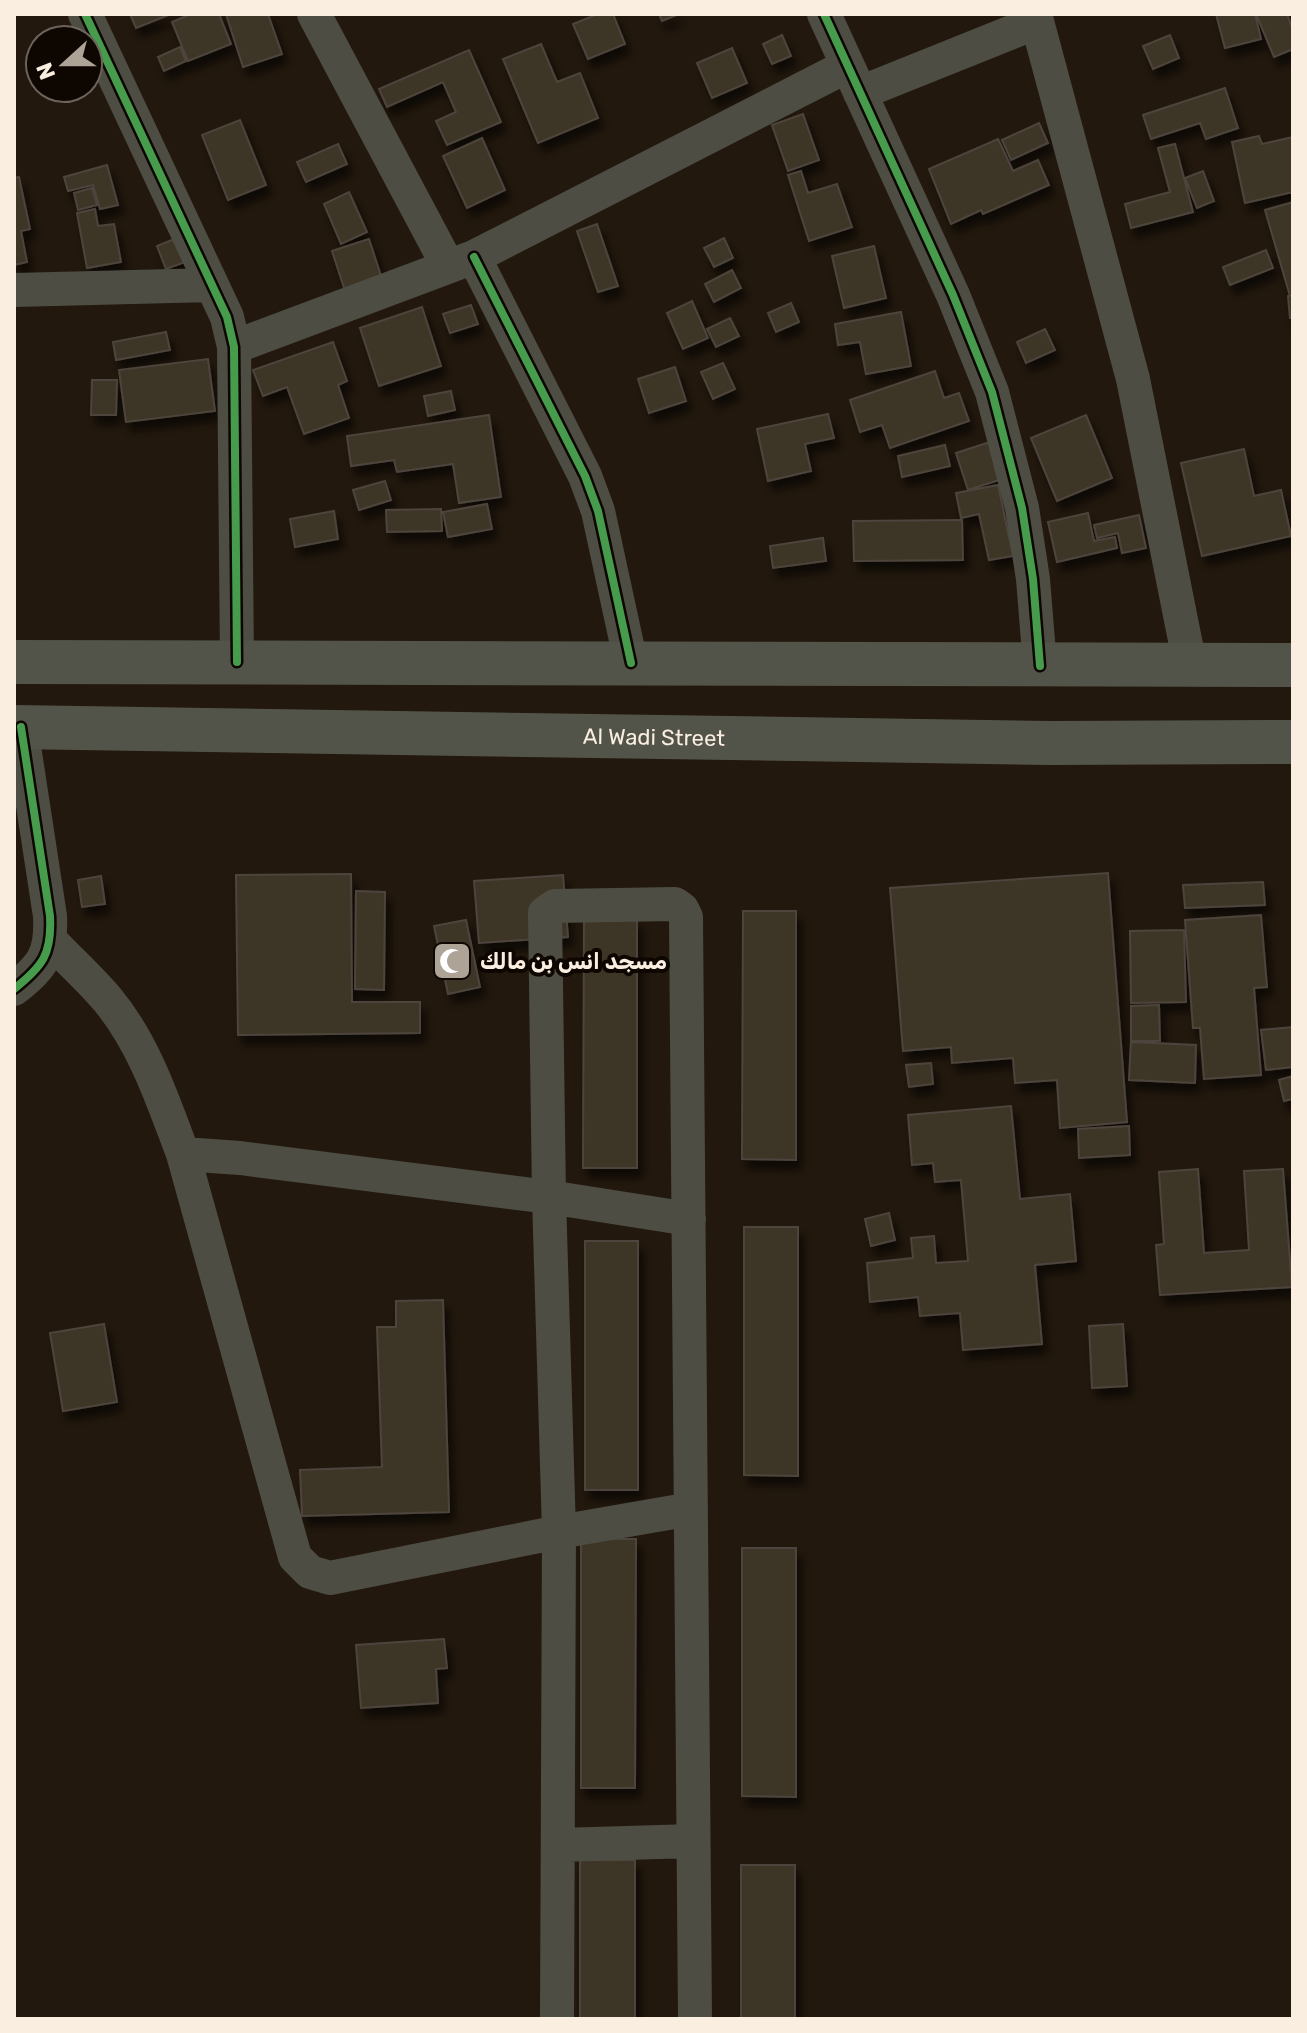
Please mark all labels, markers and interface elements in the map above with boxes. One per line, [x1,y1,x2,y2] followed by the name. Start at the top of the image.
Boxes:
[24,24,104,104] north arrow
[30,59,61,83] text: N
[583,722,725,751] street label: Al Wadi Street
[431,940,473,982] mosque icon: مسجد انس بن مالك
[480,948,667,975] place label: مسجد انس بن مالك

